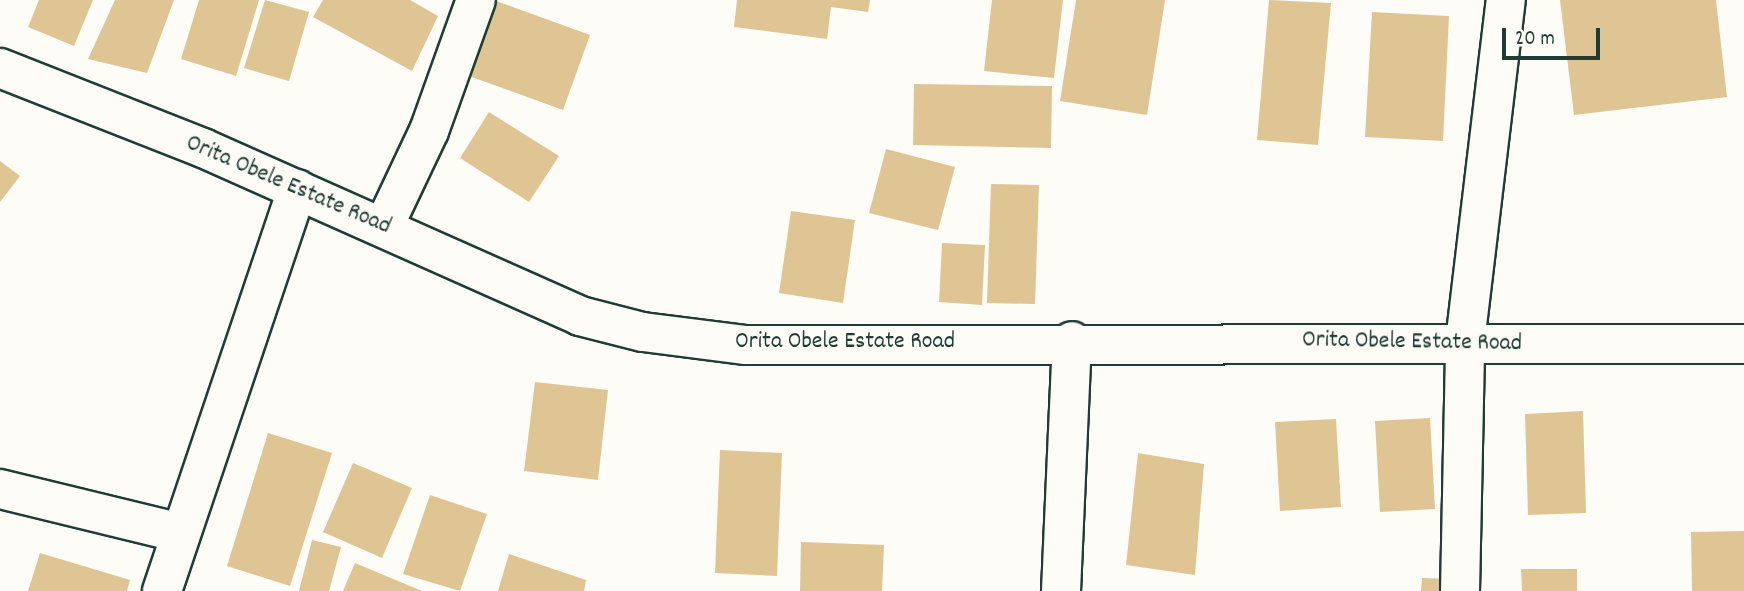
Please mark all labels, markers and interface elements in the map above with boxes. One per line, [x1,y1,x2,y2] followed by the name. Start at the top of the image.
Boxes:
[1506,14,1604,58] scale bar
[1515,25,1555,55] text: 20 m
[181,130,395,242] street label: Orita Obele Estate Road
[1302,327,1522,359] street label: Orita Obele Estate Road
[735,329,955,357] street label: Orita Obele Estate Road

